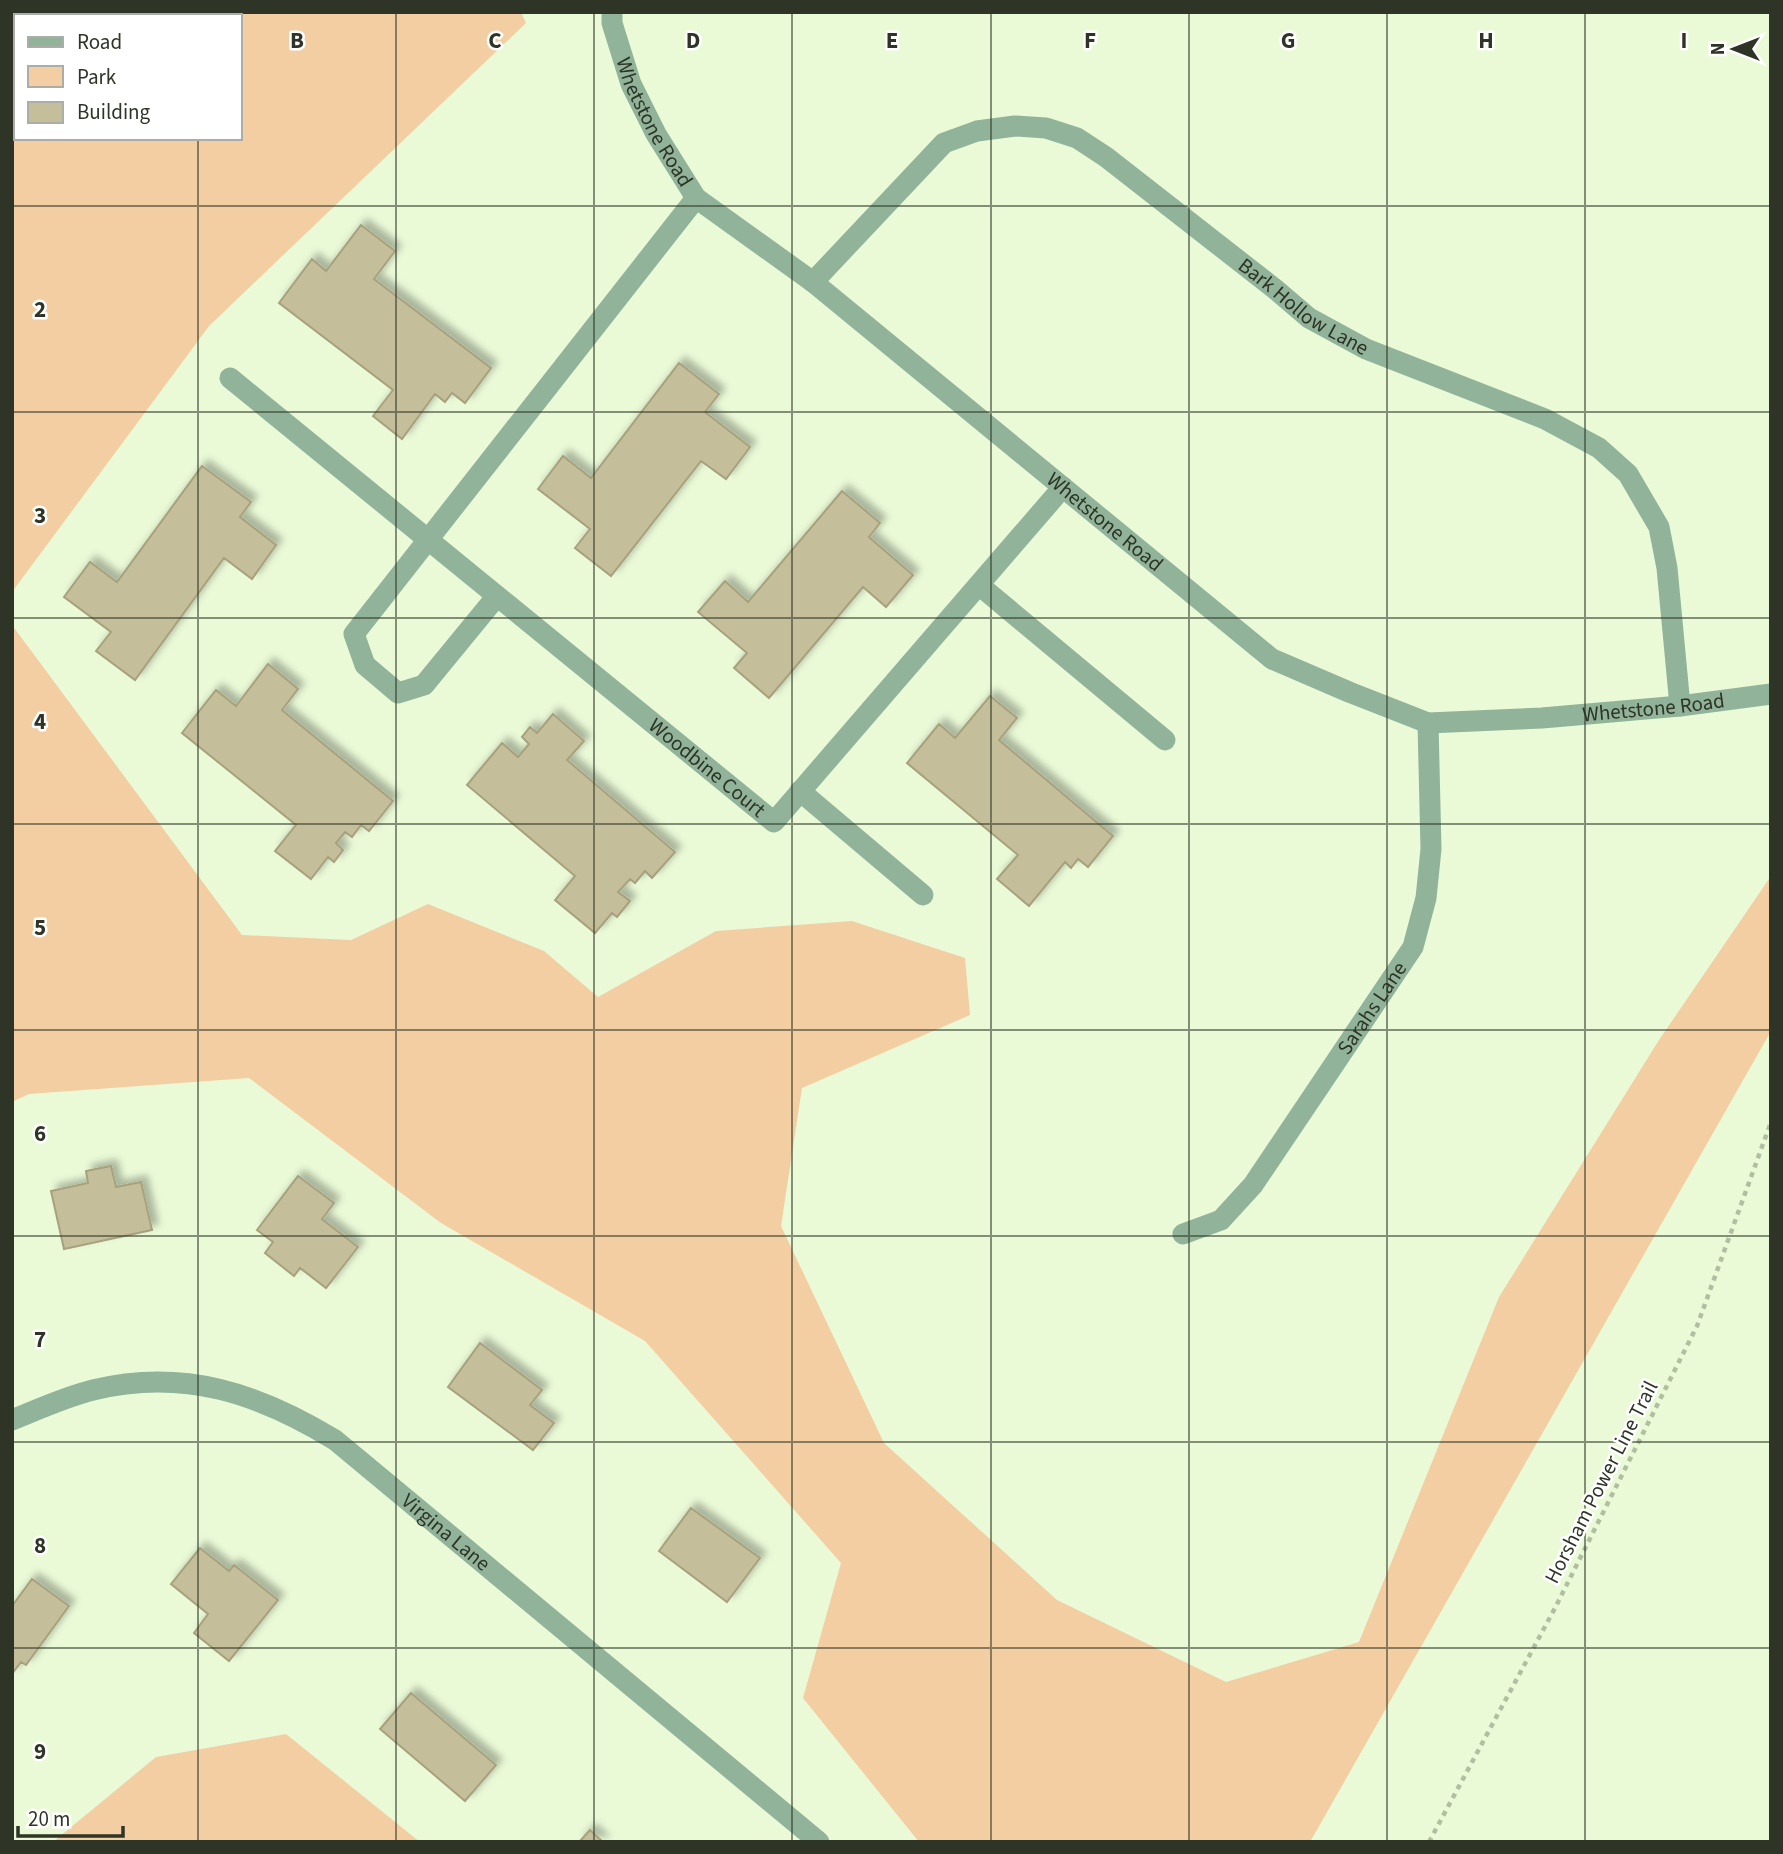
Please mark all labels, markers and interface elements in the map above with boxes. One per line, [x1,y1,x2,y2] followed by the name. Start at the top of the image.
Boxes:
[14,14,242,140] legend
[1699,14,1769,84] north arrow
[290,24,304,57] text: B
[488,24,502,57] text: C
[686,24,700,57] text: D
[886,24,898,57] text: E
[1084,24,1096,57] text: F
[1281,24,1295,57] text: G
[1478,24,1494,57] text: H
[1681,24,1687,57] text: I
[77,27,122,57] text: Road
[1705,43,1732,55] text: N
[609,53,700,193] street label: Whetstone Road
[77,62,117,92] text: Park
[77,97,151,127] text: Building
[1232,251,1374,363] street label: Bark Hollow Lane
[34,293,46,326] text: 2
[1040,465,1170,579] street label: Whetstone Road
[34,499,46,532] text: 3
[1581,685,1726,729] street label: Whetstone Road
[34,705,46,738] text: 4
[642,711,772,824] street label: Woodbine Court
[34,911,46,944] text: 5
[1330,956,1414,1061] street label: Sarahs Lane
[34,1117,46,1150] text: 6
[34,1323,46,1356] text: 7
[1537,1375,1665,1589] street label: Horsham Power Line Trail
[395,1486,497,1578] street label: Virgina Lane
[34,1529,46,1562] text: 8
[34,1735,46,1768] text: 9
[18,1794,122,1838] scale bar
[28,1804,70,1834] text: 20 m

